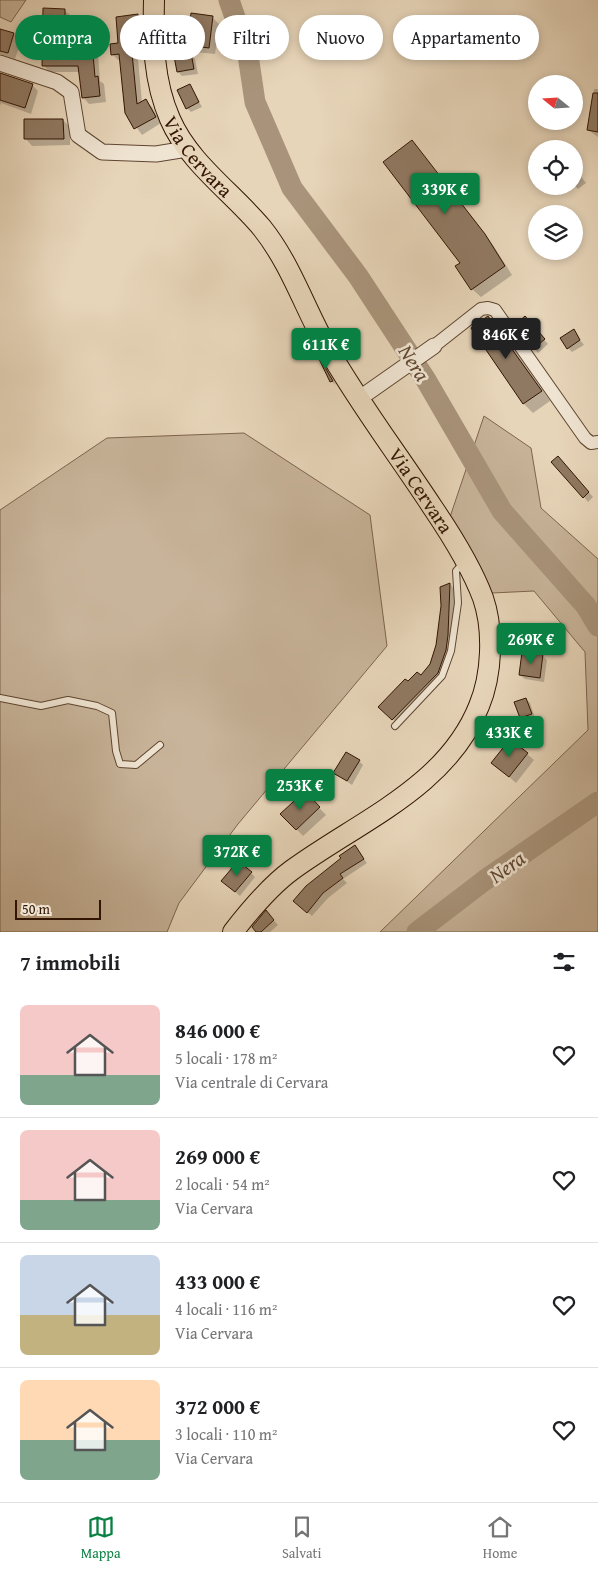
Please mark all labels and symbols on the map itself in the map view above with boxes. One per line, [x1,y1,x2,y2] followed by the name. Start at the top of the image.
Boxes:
[528,75,582,130] north arrow
[156,111,240,204] street label: Via Cervara
[404,172,486,215] pin: 339K €
[465,318,547,360] pin: 846K €
[285,328,367,370] pin: 611K €
[390,337,438,387] water label: Nera
[382,442,461,539] street label: Via Cervara
[490,622,572,665] pin: 269K €
[468,716,550,758] pin: 433K €
[259,768,341,811] pin: 253K €
[196,834,278,877] pin: 372K €
[481,843,532,891] water label: Nera
[15,897,101,920] scale bar

